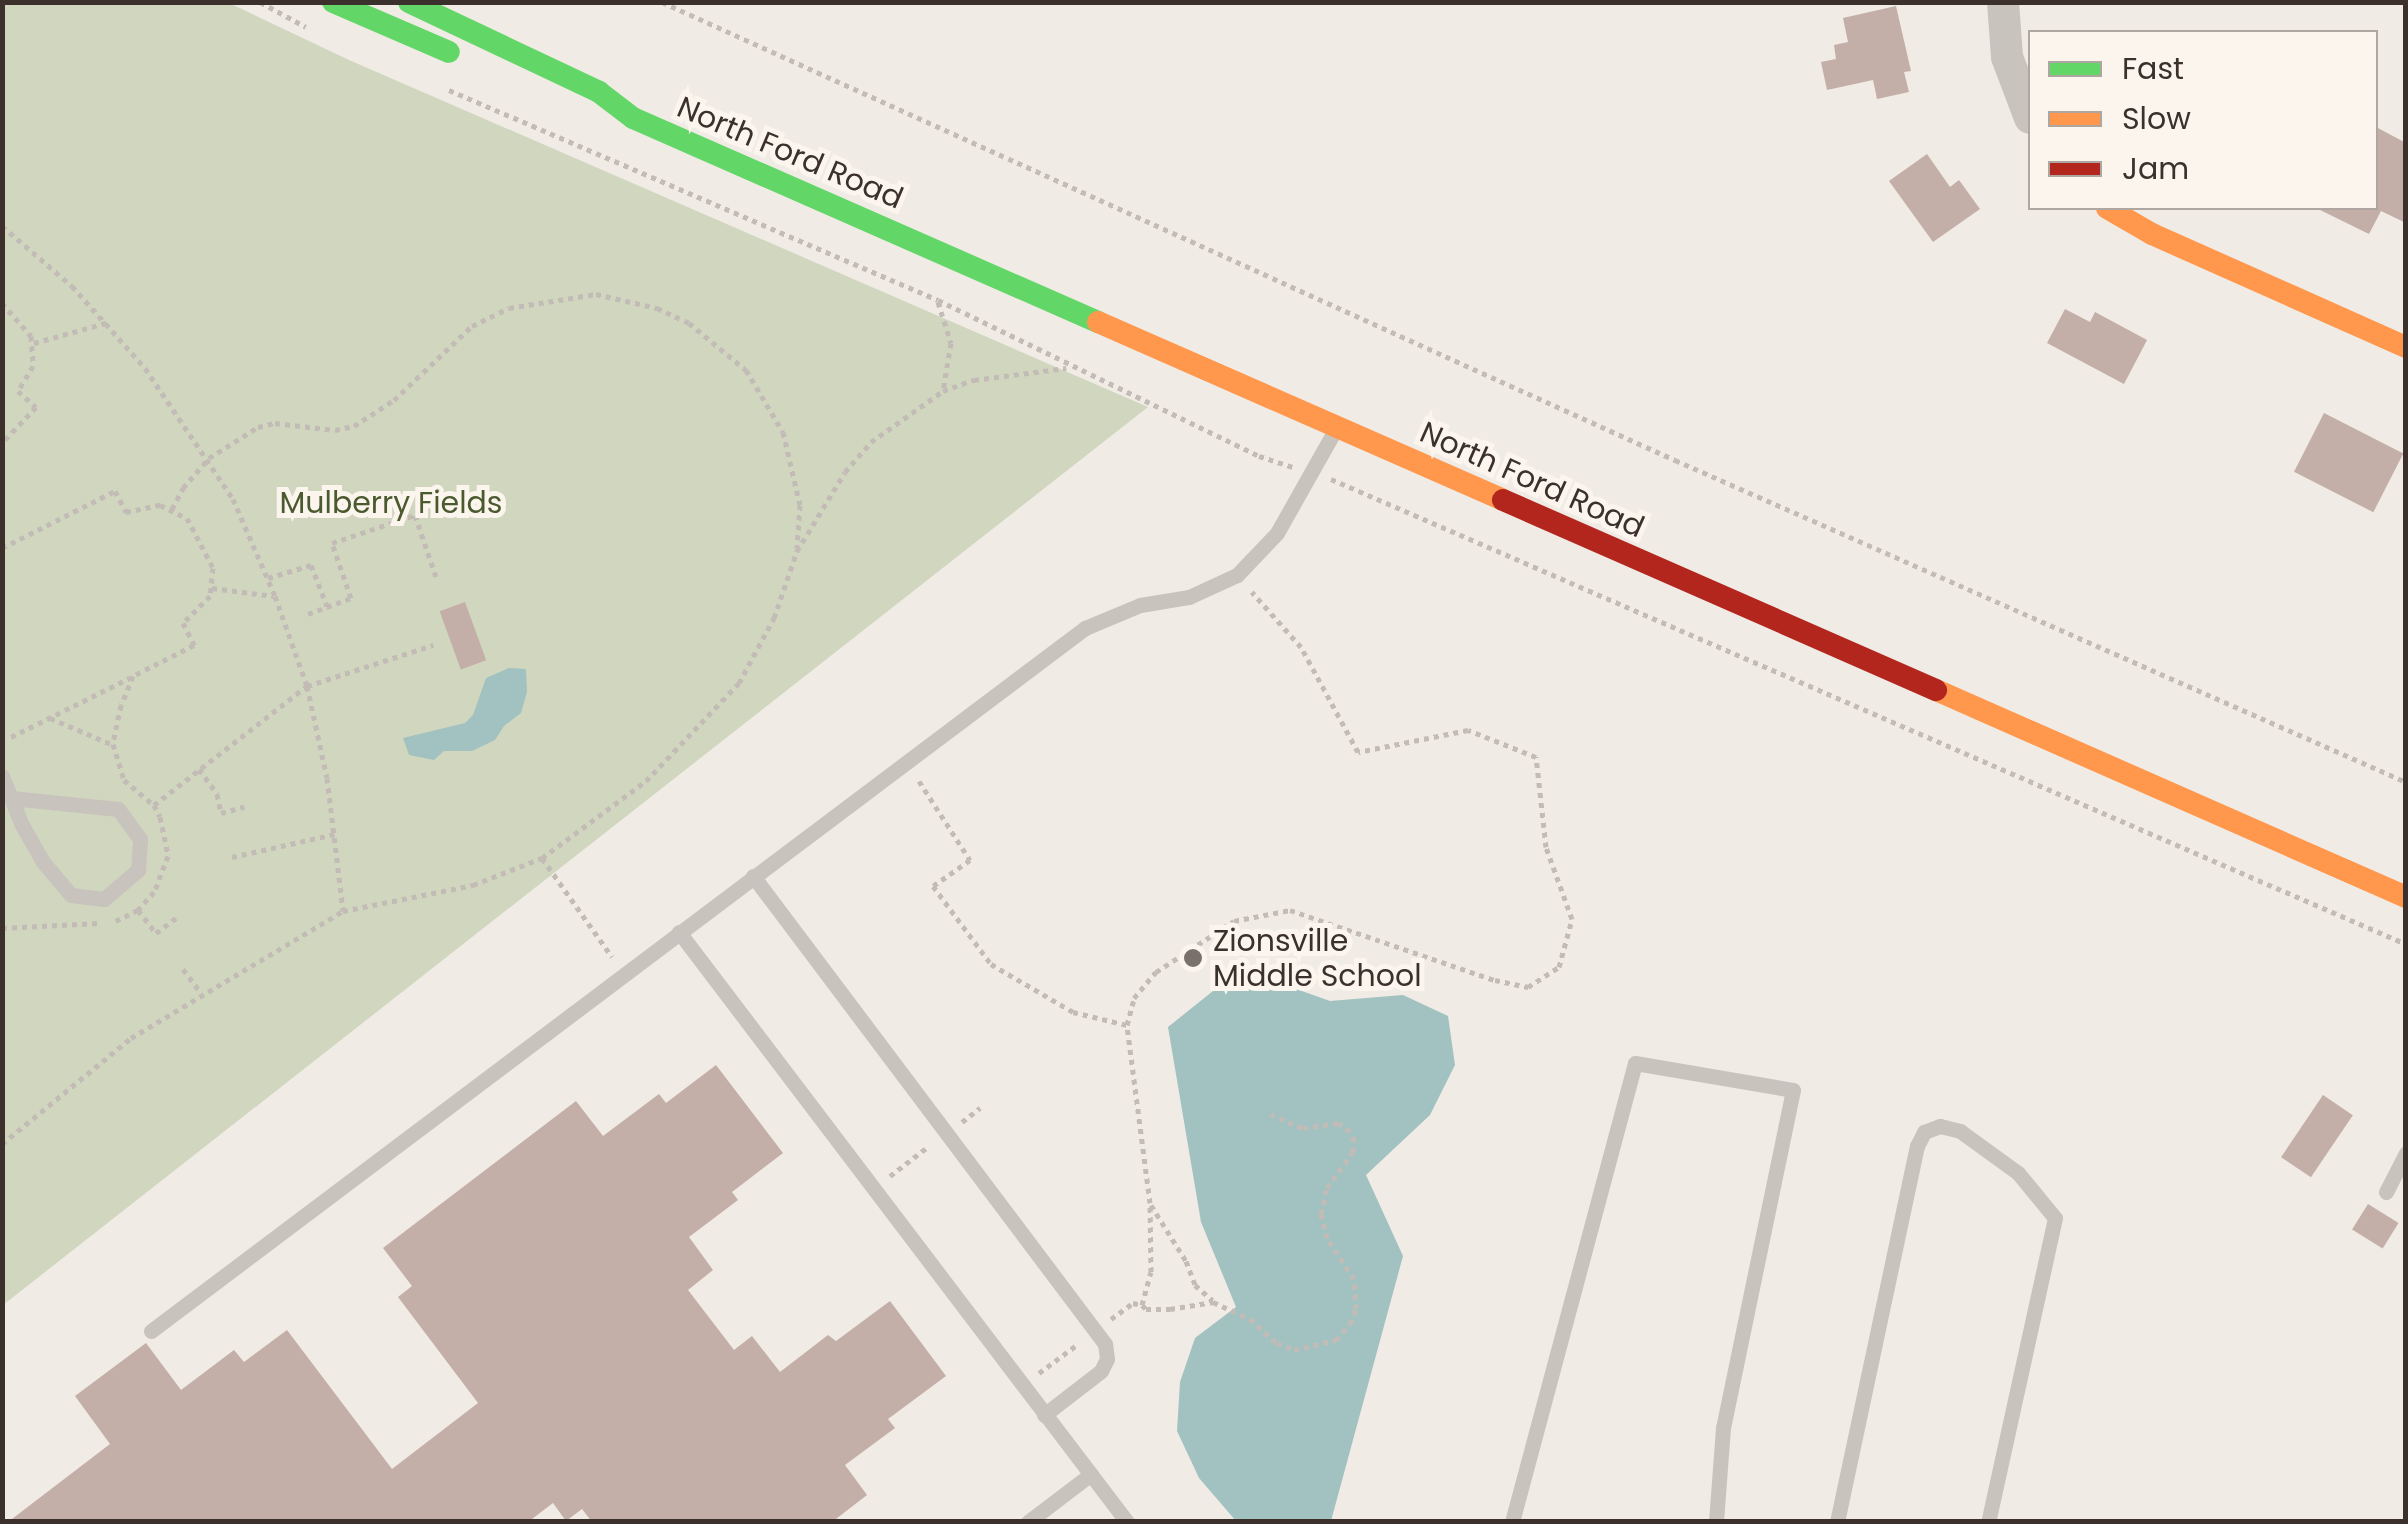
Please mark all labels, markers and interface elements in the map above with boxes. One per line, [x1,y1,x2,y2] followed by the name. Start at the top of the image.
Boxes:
[2028,30,2378,210] legend
[2122,47,2184,90] text: Fast
[672,89,908,217] street label: North Ford Road
[2122,97,2191,140] text: Slow
[2122,147,2189,190] text: Jam
[1414,414,1650,546] street label: North Ford Road
[280,485,502,521] park label: Mulberry Fields
[1213,923,1422,994] place label: Zionsville Middle School
[1182,947,1204,969] marker: Zionsville Middle School

